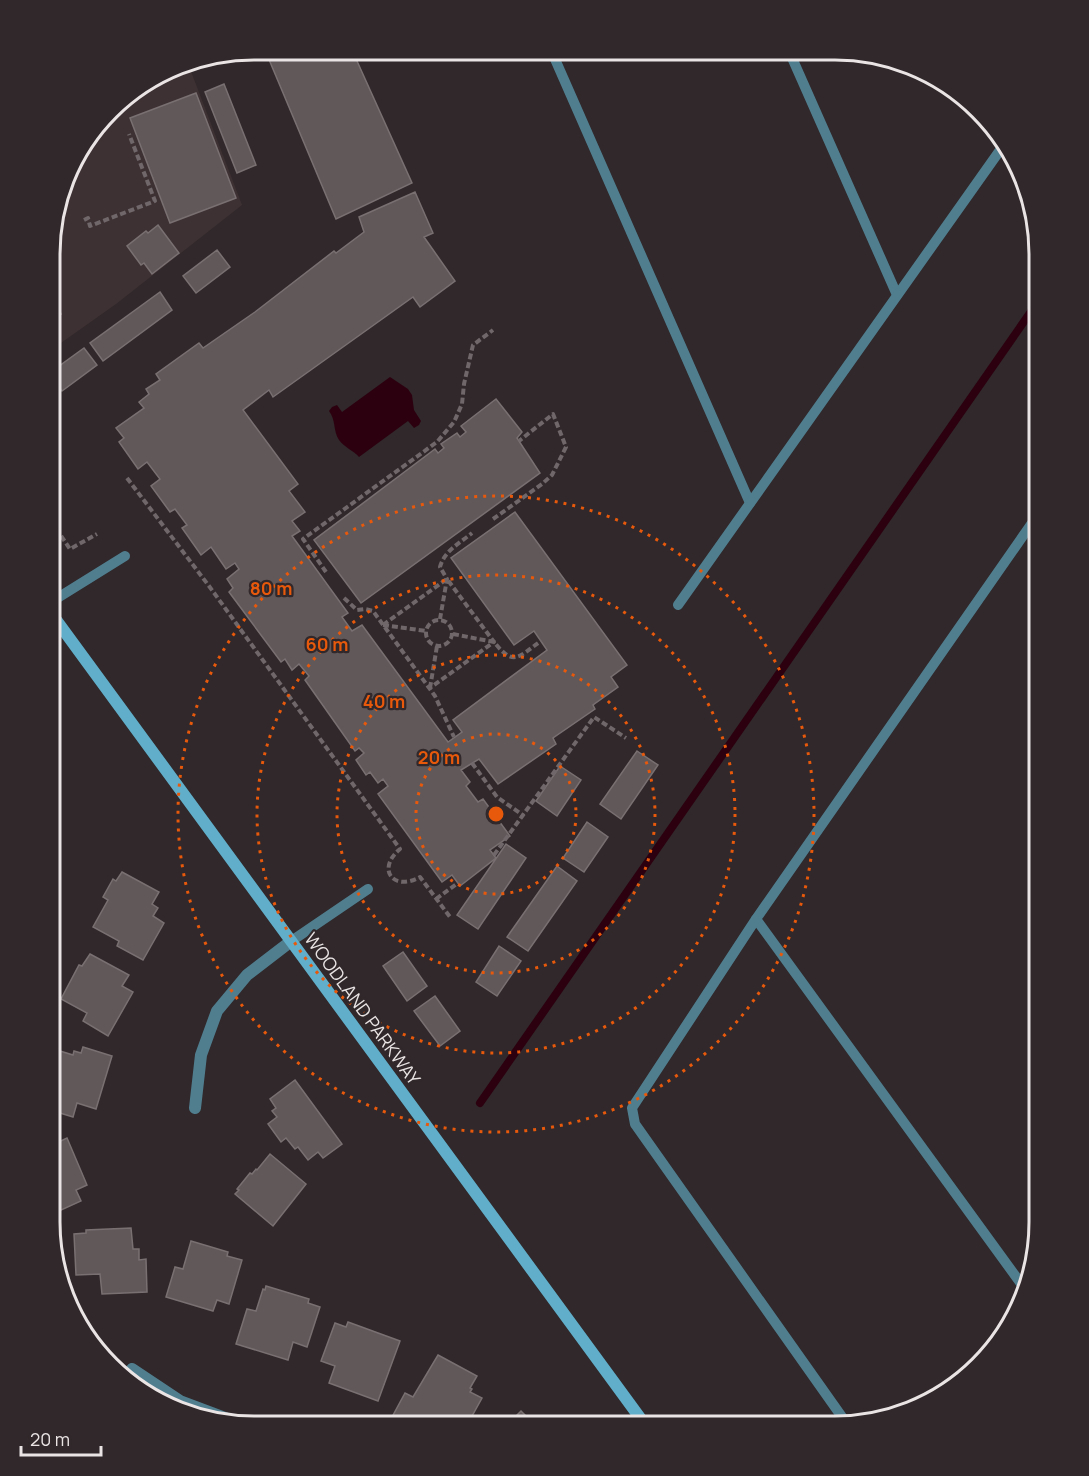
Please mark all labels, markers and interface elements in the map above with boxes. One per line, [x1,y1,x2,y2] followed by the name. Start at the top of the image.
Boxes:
[250,576,292,600] text: 80 m
[306,632,348,656] text: 60 m
[363,689,405,713] text: 40 m
[418,745,460,769] text: 20 m
[486,804,506,824] centre of rings
[299,928,427,1090] street label: WOODLAND PARKWAY
[21,1419,100,1457] scale bar
[30,1427,70,1451] text: 20 m

